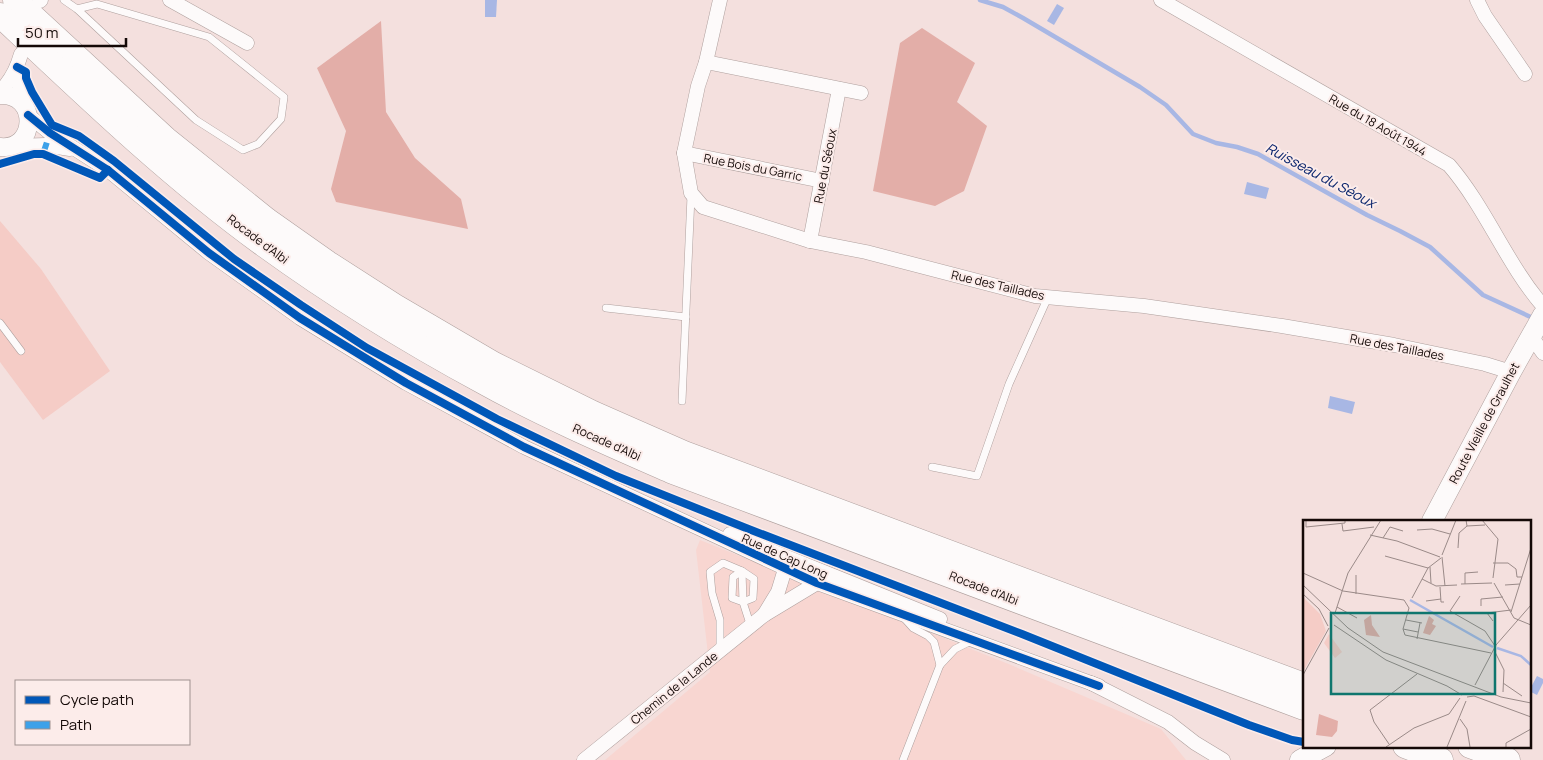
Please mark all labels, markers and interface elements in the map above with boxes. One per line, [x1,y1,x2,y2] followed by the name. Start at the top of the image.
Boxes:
[18,15,125,47] scale bar
[25,22,59,43] text: 50 m
[1326,90,1430,160] street label: Rue du 18 Août 1944
[809,127,841,205] street label: Rue du Séoux
[1263,138,1382,213] water label: Ruisseau du Séoux
[702,149,804,185] street label: Rue Bois du Garric
[224,210,292,268] street label: Rocade d'Albi
[950,266,1046,304] street label: Rue des Taillades
[1349,330,1445,364] street label: Rue des Taillades
[1445,359,1523,487] street label: Route Vieille de Graulhet
[570,419,644,465] street label: Rocade d'Albi
[1303,520,1530,748] inset map
[739,529,831,583] street label: Rue de Cap Long
[947,567,1021,609] street label: Rocade d'Albi
[627,648,721,728] street label: Chemin de la Lande
[15,680,190,745] legend
[60,689,134,710] text: Cycle path
[60,714,92,735] text: Path

